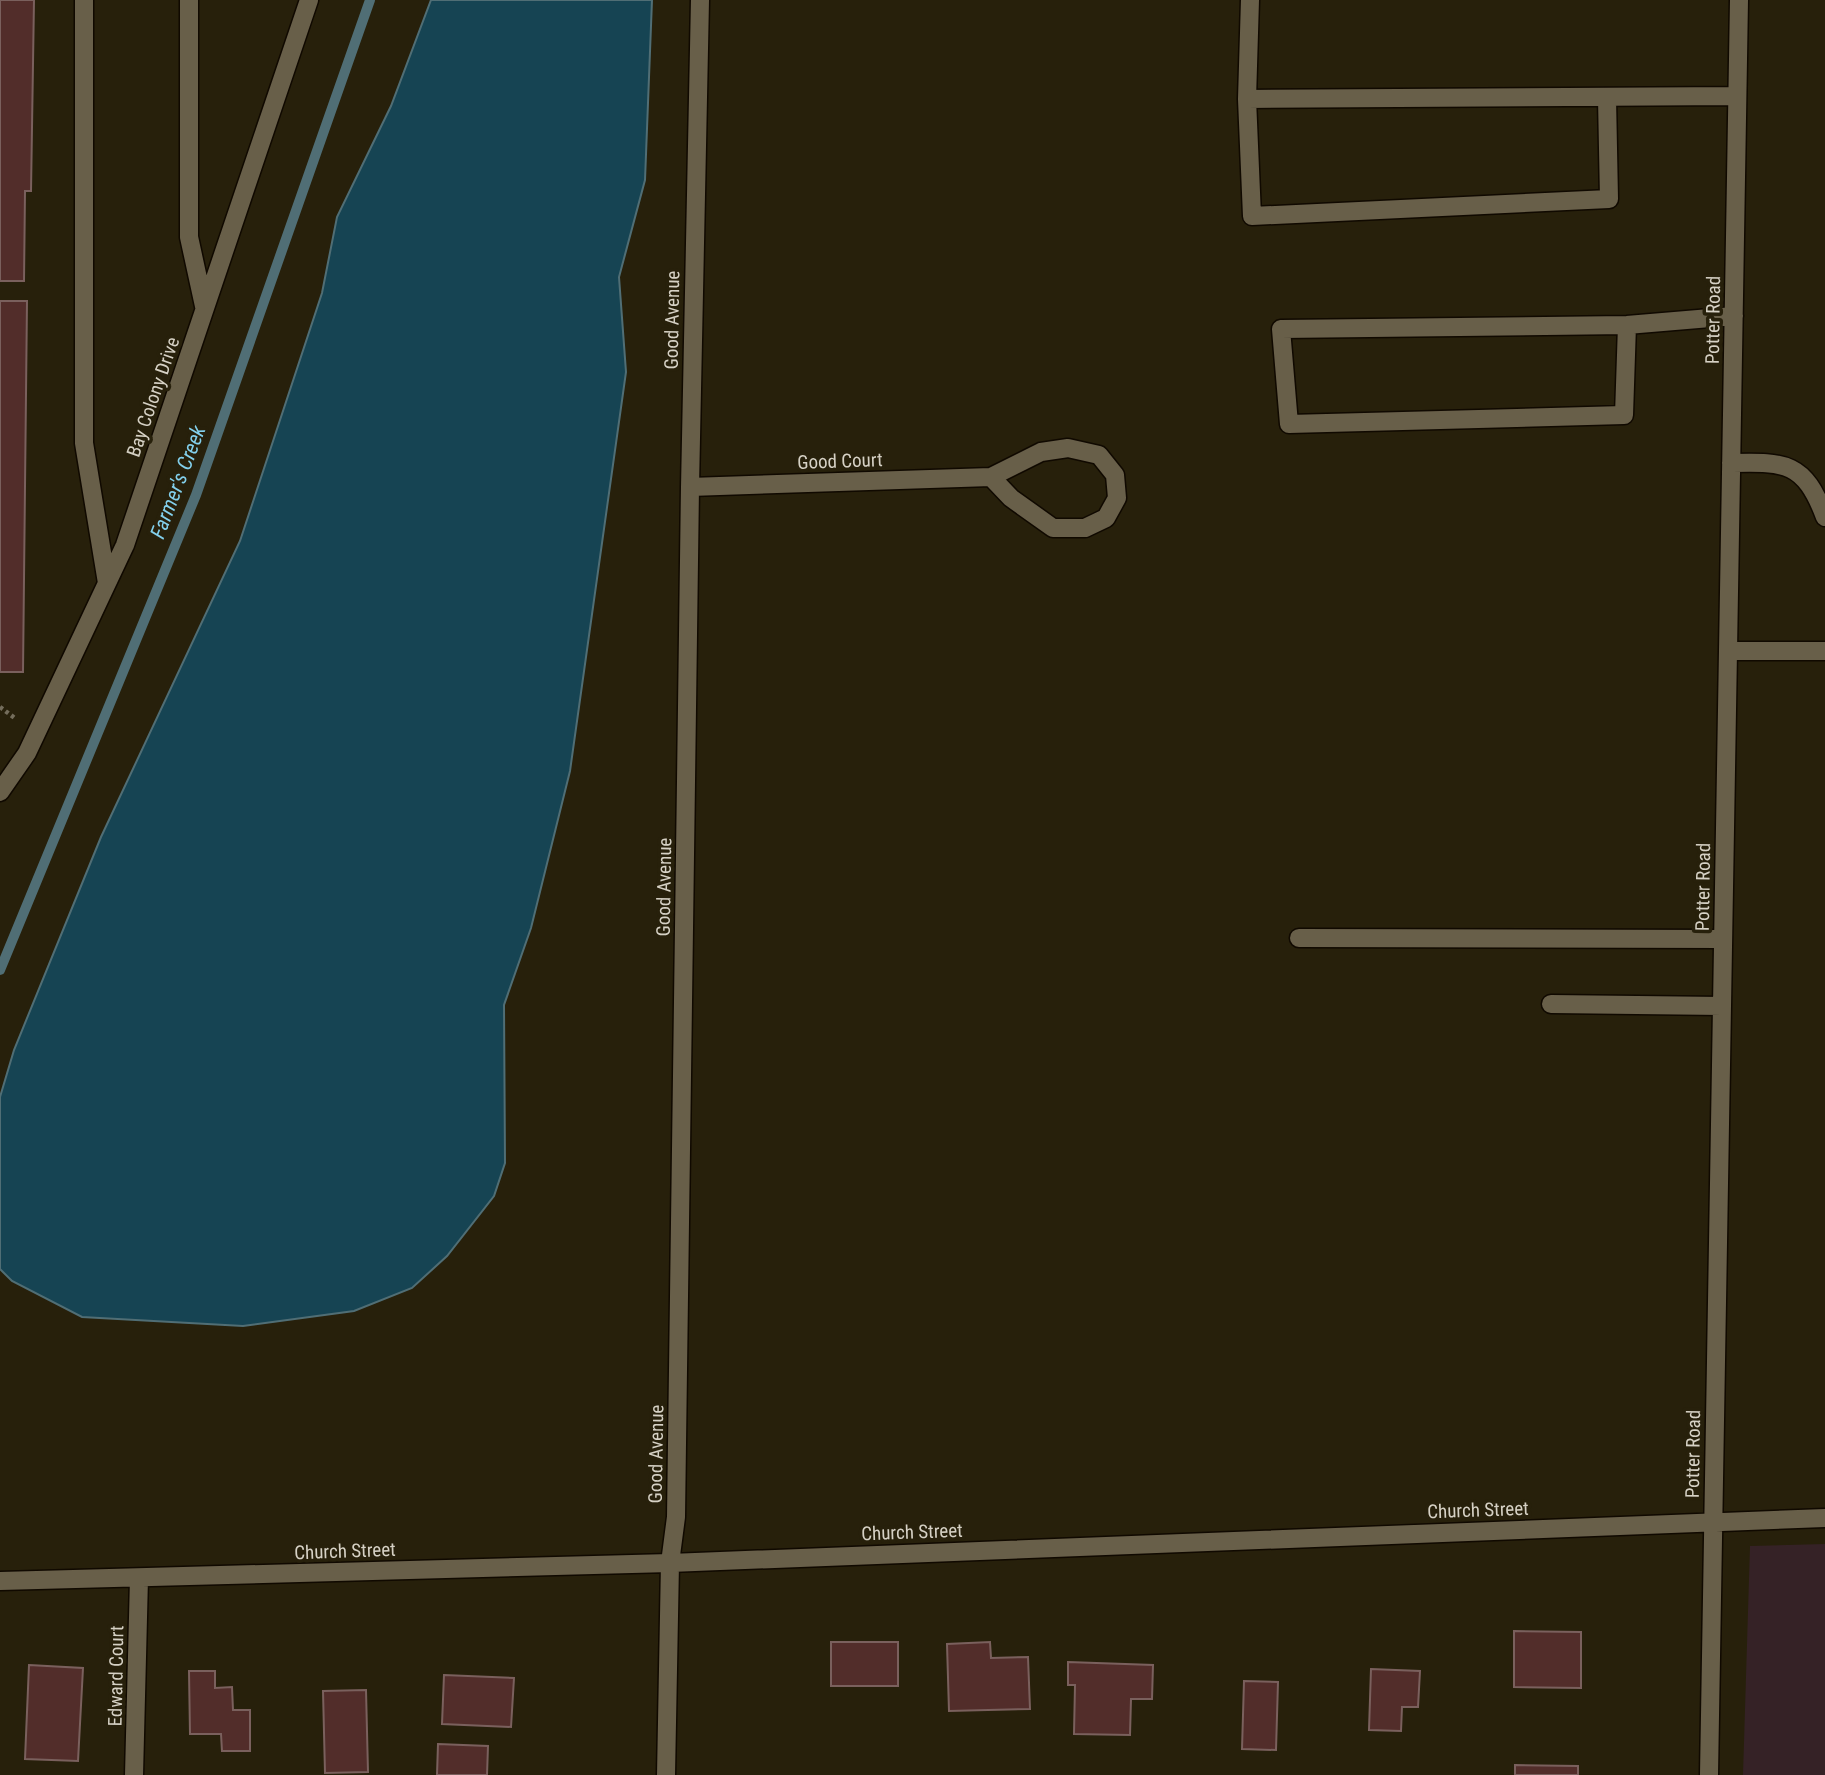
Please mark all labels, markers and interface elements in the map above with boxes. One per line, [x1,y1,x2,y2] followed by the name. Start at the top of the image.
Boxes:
[660,270,684,370] street label: Good Avenue
[1701,276,1725,364] street label: Potter Road
[122,334,184,460] street label: Bay Colony Drive
[145,421,211,542] water label: Farmer's Creek
[797,448,883,474] street label: Good Court
[652,837,676,937] street label: Good Avenue
[1691,843,1715,931] street label: Potter Road
[644,1404,668,1504] street label: Good Avenue
[1681,1410,1705,1498] street label: Potter Road
[1427,1497,1529,1523] street label: Church Street
[861,1519,963,1545] street label: Church Street
[294,1538,396,1564] street label: Church Street
[104,1625,128,1727] street label: Edward Court

